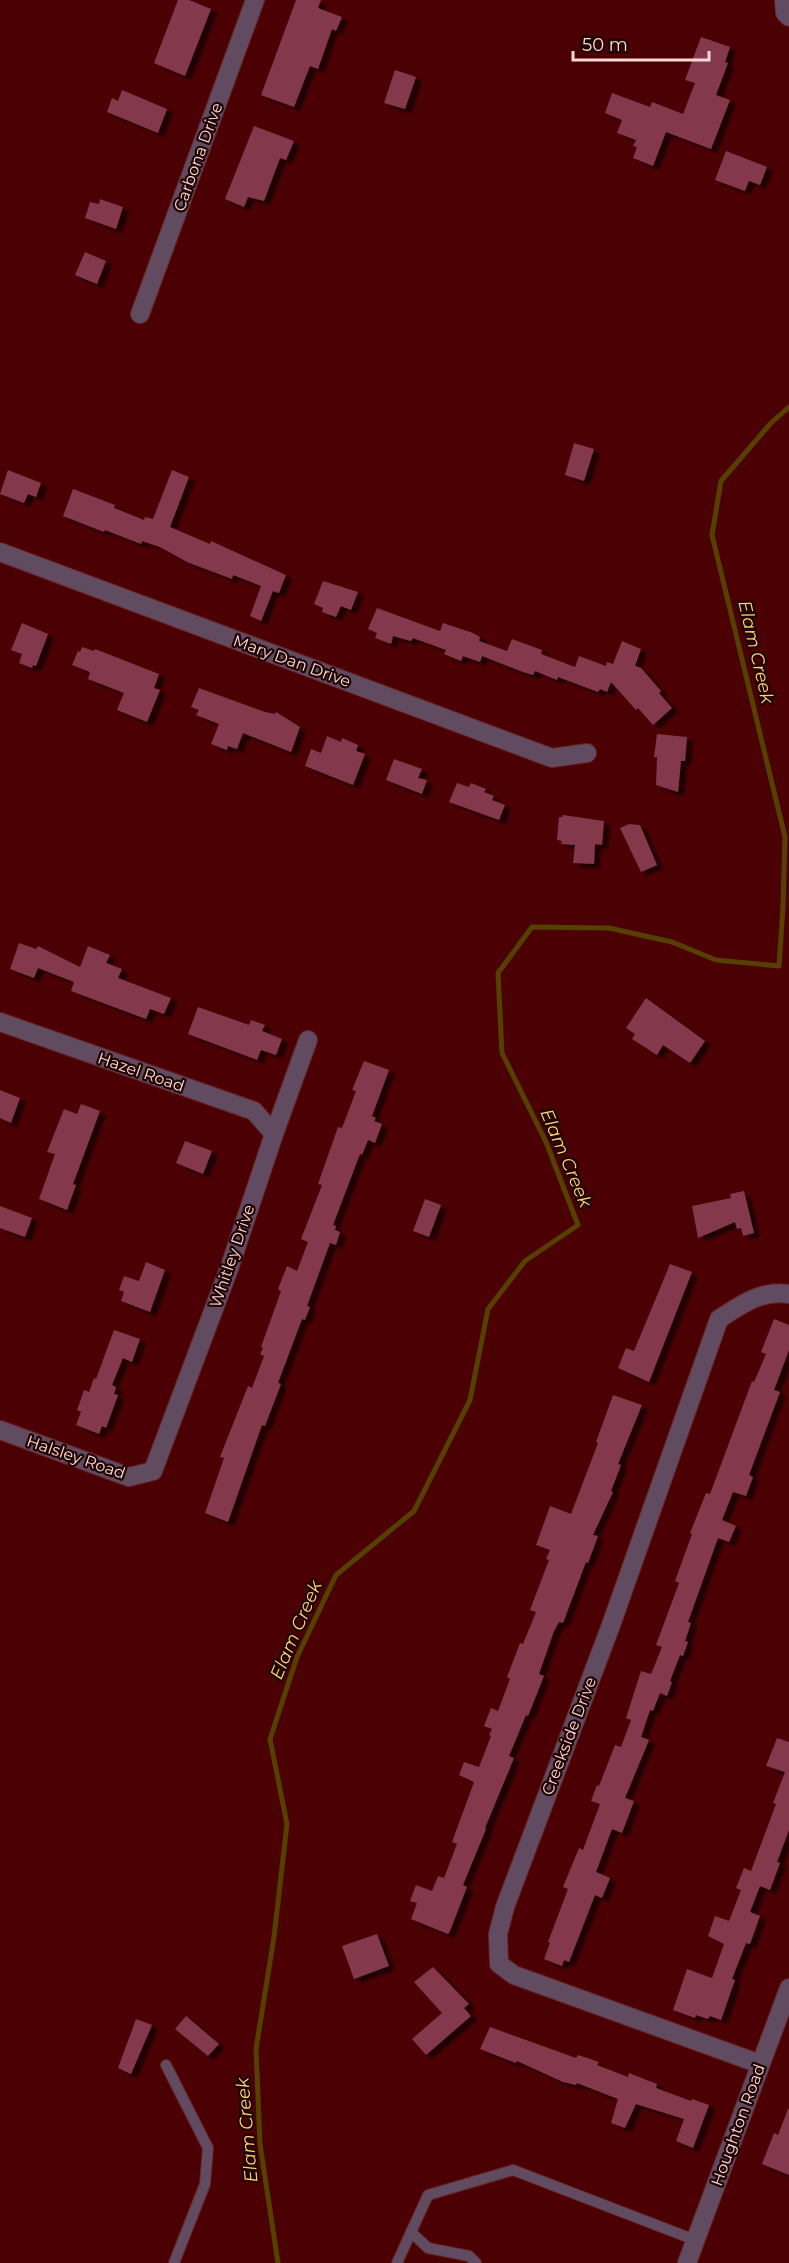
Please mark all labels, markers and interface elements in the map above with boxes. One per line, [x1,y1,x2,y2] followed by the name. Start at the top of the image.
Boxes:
[573,24,710,62] scale bar
[582,34,628,56] text: 50 m
[170,100,226,214] street label: Carbona Drive
[733,598,779,707] water label: Elam Creek
[231,631,353,691] street label: Mary Dan Drive
[95,1048,187,1096] street label: Hazel Road
[535,1105,597,1212] water label: Elam Creek
[206,1202,258,1310] street label: Whitley Drive
[24,1431,128,1483] street label: Halsley Road
[265,1576,327,1683] water label: Elam Creek
[538,1674,600,1798] street label: Creekside Drive
[707,2061,769,2189] street label: Houghton Road
[231,2075,263,2183] water label: Elam Creek

